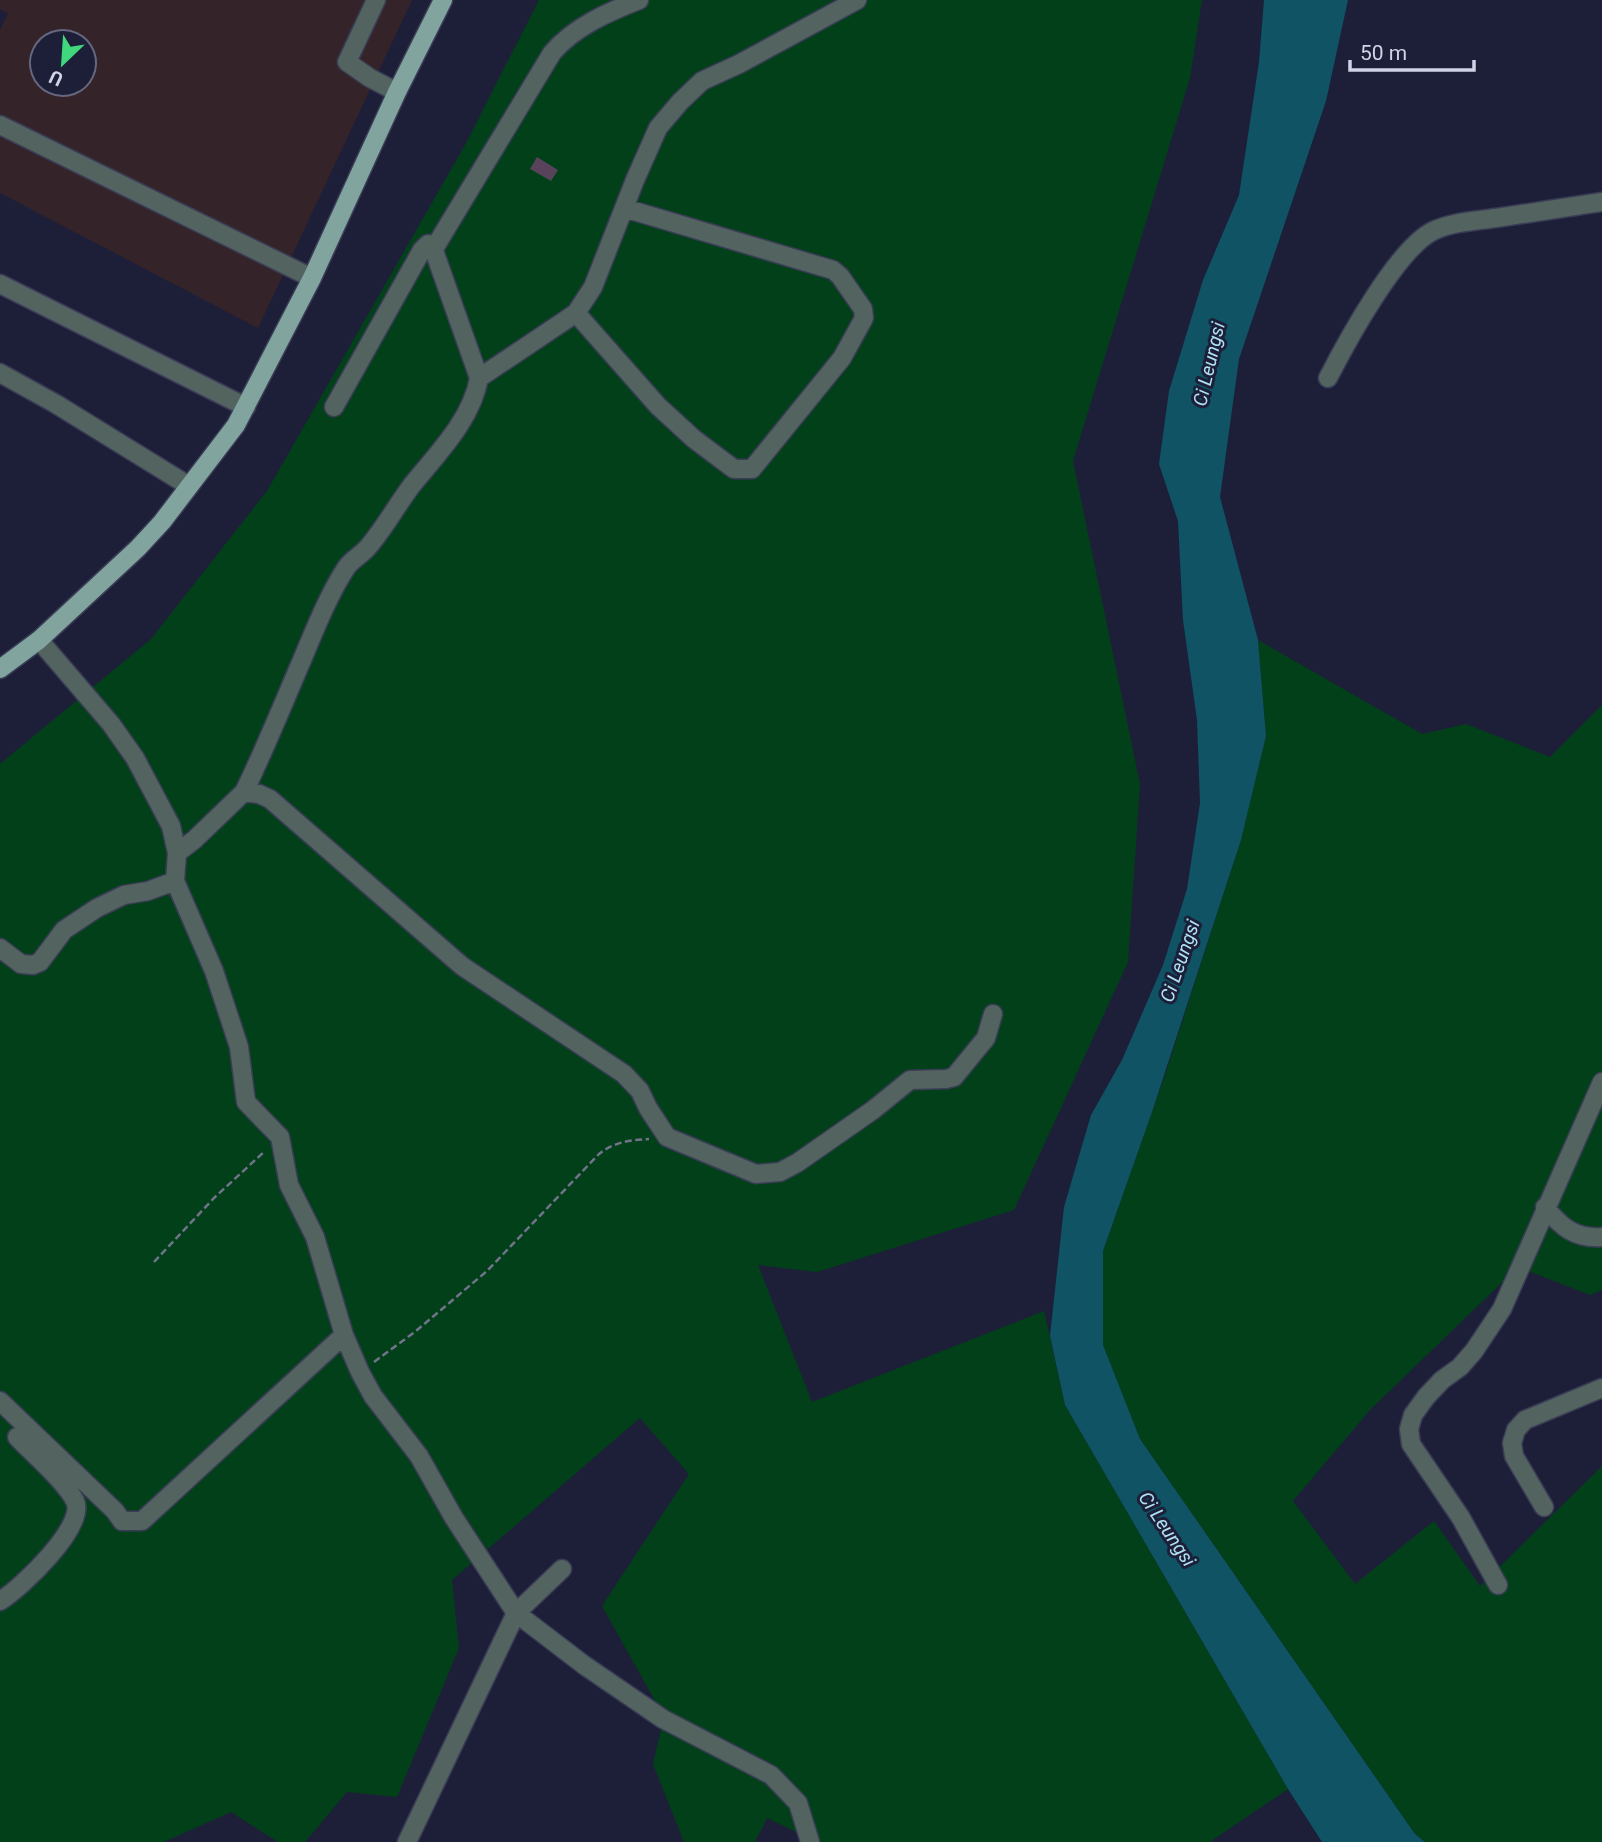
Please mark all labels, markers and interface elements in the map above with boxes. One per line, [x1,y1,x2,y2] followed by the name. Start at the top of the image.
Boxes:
[28,28,98,98] north arrow
[1350,28,1474,72] scale bar
[1360,41,1407,65] text: 50 m
[45,65,67,91] text: U
[1188,319,1230,408] water label: Ci Leungsi
[1155,916,1205,1005] water label: Ci Leungsi
[1134,1487,1201,1571] water label: Ci Leungsi

